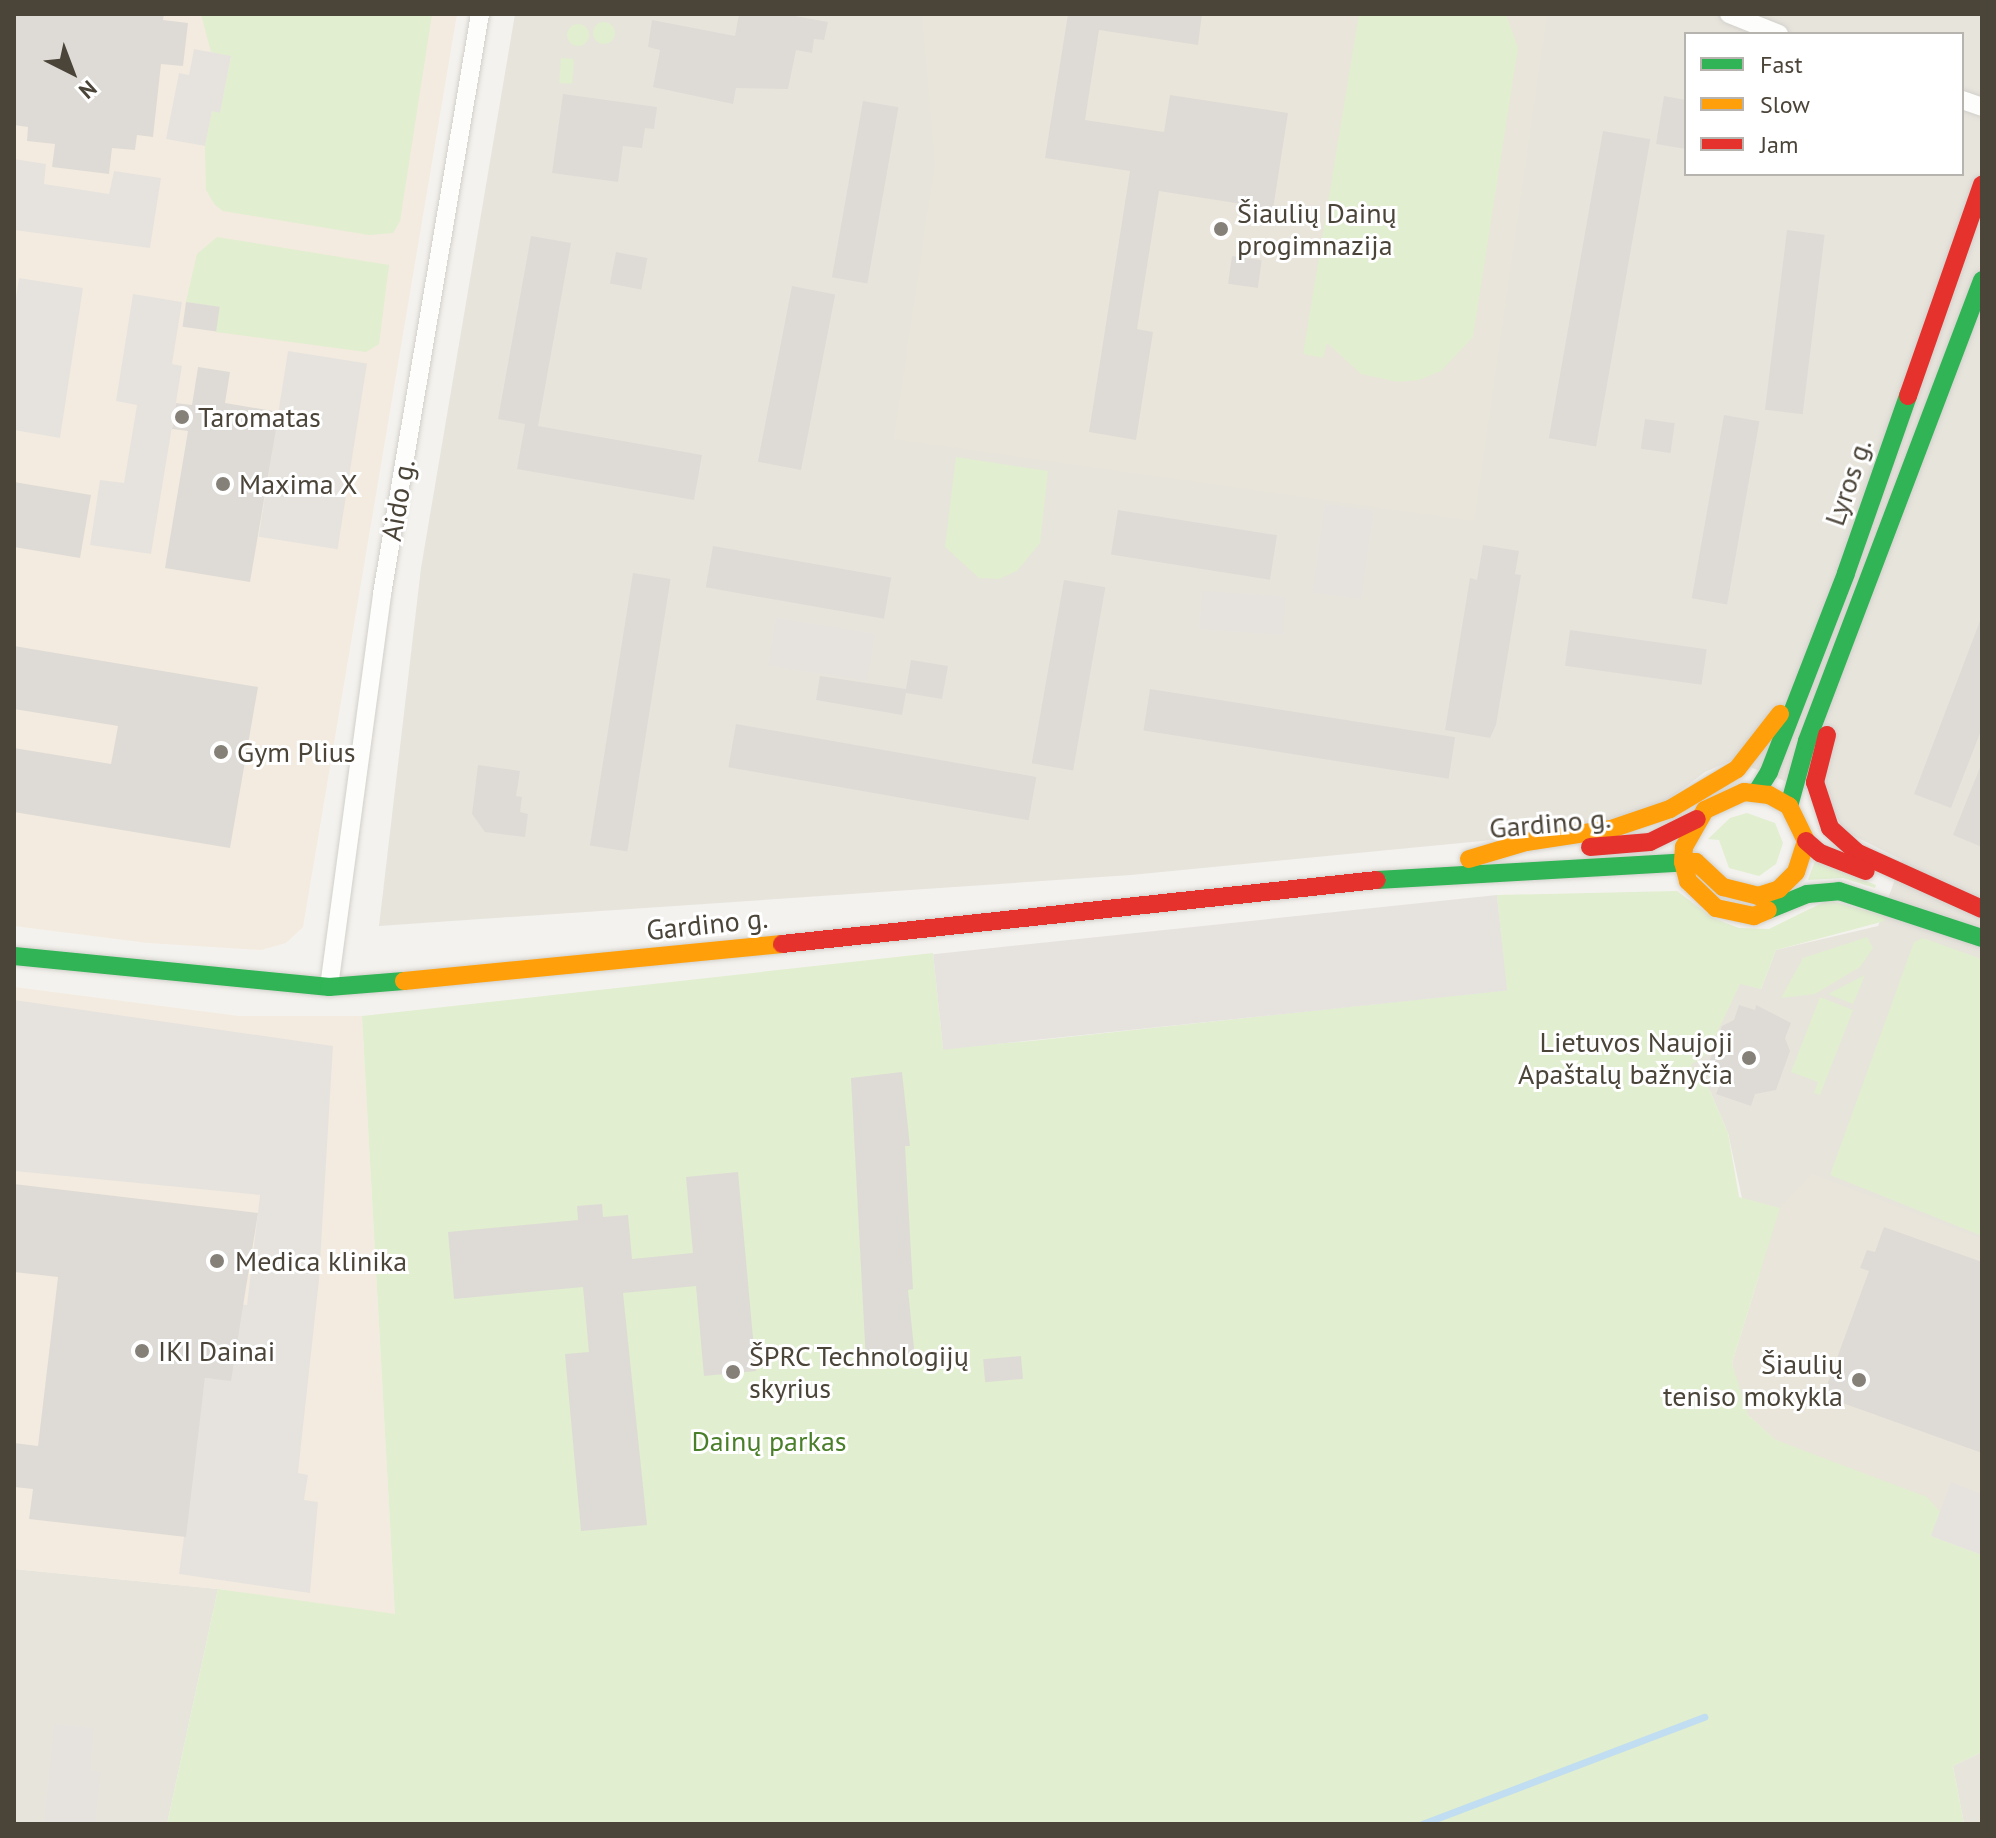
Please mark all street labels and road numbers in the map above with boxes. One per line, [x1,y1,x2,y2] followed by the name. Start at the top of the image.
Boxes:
[1818,434,1878,530] street label: Lyros g.
[374,456,422,544] street label: Aido g.
[1488,801,1612,845] street label: Gardino g.
[645,901,769,947] street label: Gardino g.

